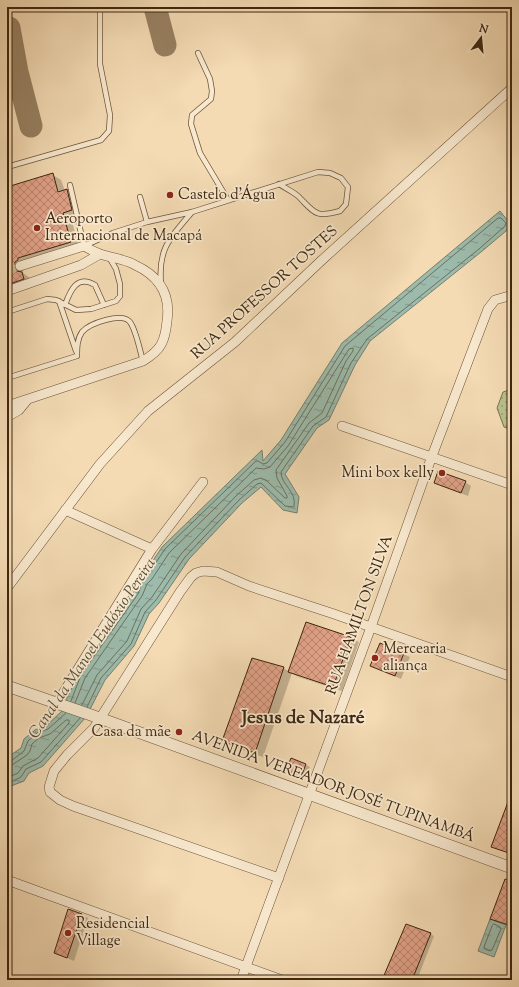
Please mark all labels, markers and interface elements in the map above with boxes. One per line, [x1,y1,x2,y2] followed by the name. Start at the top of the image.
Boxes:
[461,18,501,58] north arrow
[476,20,490,38] text: N
[178,184,276,206] place label: Castelo d'Água
[165,190,175,200] marker: Castelo d'Água
[45,209,202,247] place label: Aeroporto Internacional de Macapá
[187,221,343,365] street label: RUA PROFESSOR TOSTES
[32,223,42,233] marker: Aeroporto Internacional de Macapá
[341,463,435,484] place label: Mini box kelly
[437,468,447,478] marker: Mini box kelly
[321,532,399,698] street label: RUA HAMILTON SILVA
[24,554,162,744] water label: Canal da Manoel Eudóxio Pereira
[383,639,447,677] place label: Mercearia aliança
[370,653,380,663] marker: Mercearia aliança
[239,705,365,732] district label: Jesus de Nazaré
[92,722,171,743] place label: Casa da mãe
[189,725,478,848] street label: AVENIDA VEREADOR JOSÉ TUPINAMBÁ
[174,727,184,737] marker: Casa da mãe
[76,914,150,952] place label: Residencial Village
[63,928,73,938] marker: Residencial Village

